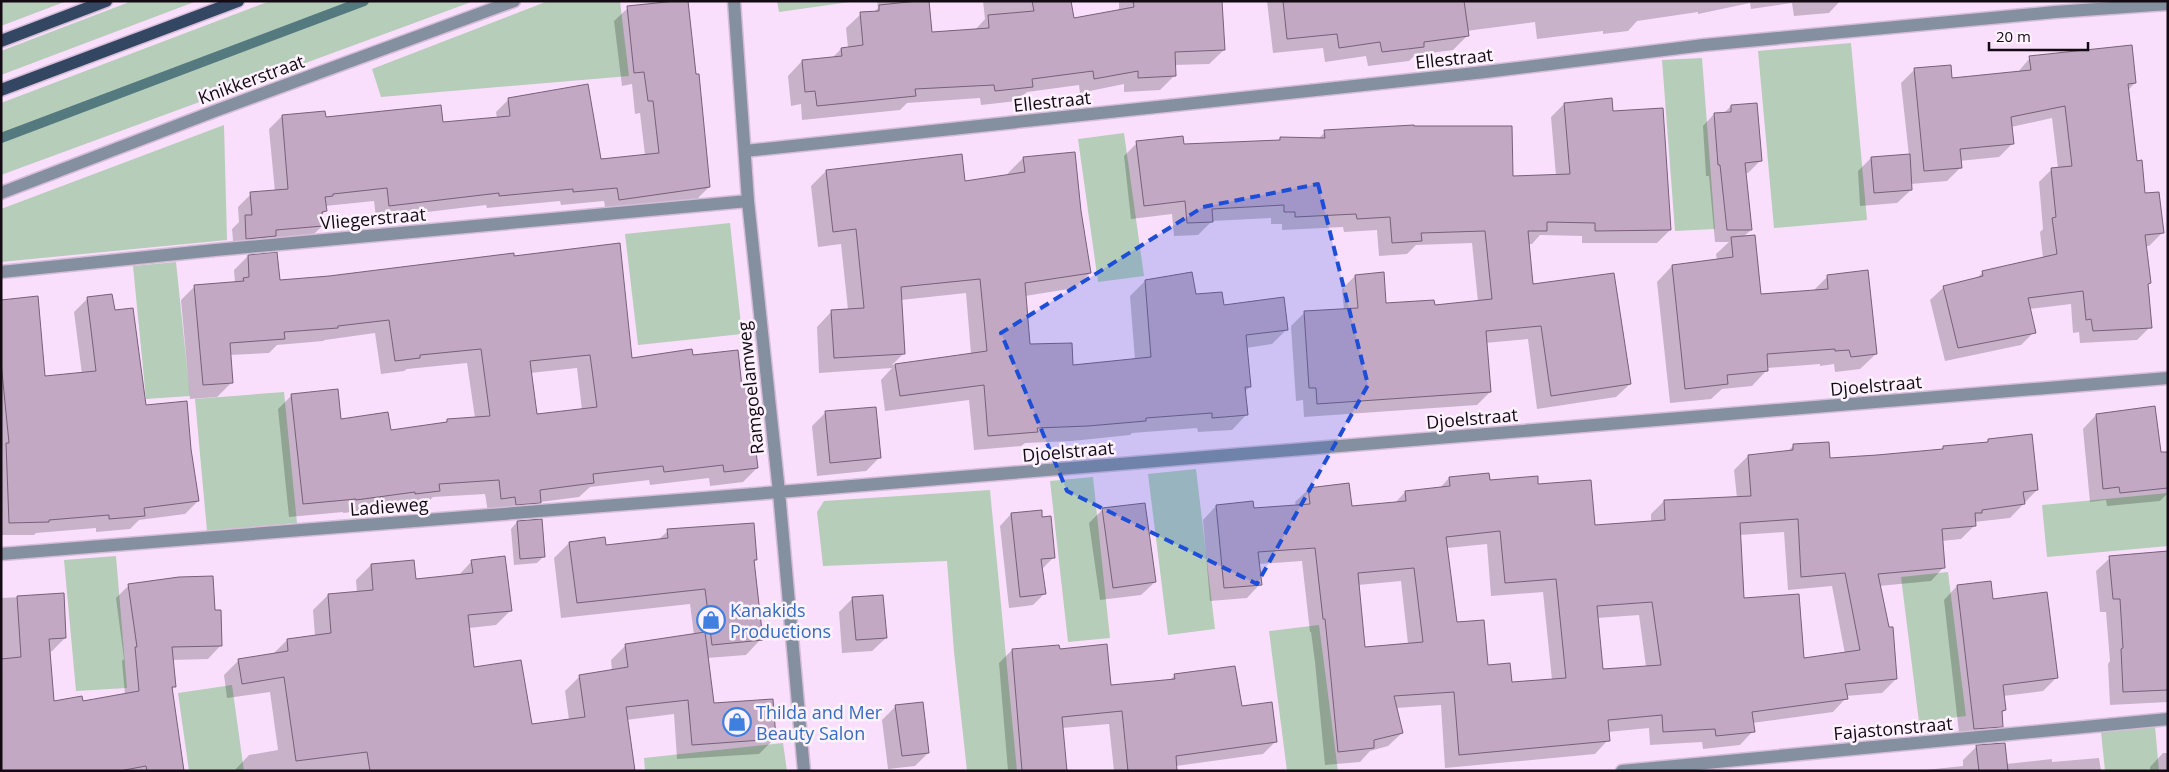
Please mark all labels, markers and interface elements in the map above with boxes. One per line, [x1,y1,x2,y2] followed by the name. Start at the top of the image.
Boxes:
[1989,20,2088,52] scale bar
[1996,26,2031,46] text: 20 m
[1414,42,1494,74] street label: Ellestraat
[194,49,308,109] street label: Knikkerstraat
[1012,85,1092,117] street label: Ellestraat
[319,201,427,235] street label: Vliegerstraat
[731,320,769,456] street label: Ramgoelamweg
[1829,369,1923,401] street label: Djoelstraat
[1425,402,1519,434] street label: Djoelstraat
[1021,435,1115,467] street label: Djoelstraat
[349,491,429,521] street label: Ladieweg
[730,598,831,643] place label: Kanakids Productions
[696,605,726,635] shop icon: Kanakids Productions
[756,700,883,745] place label: Thilda and Mer Beauty Salon
[722,707,752,737] shop icon: Thilda and Mer Beauty Salon
[1832,711,1954,745] street label: Fajastonstraat

